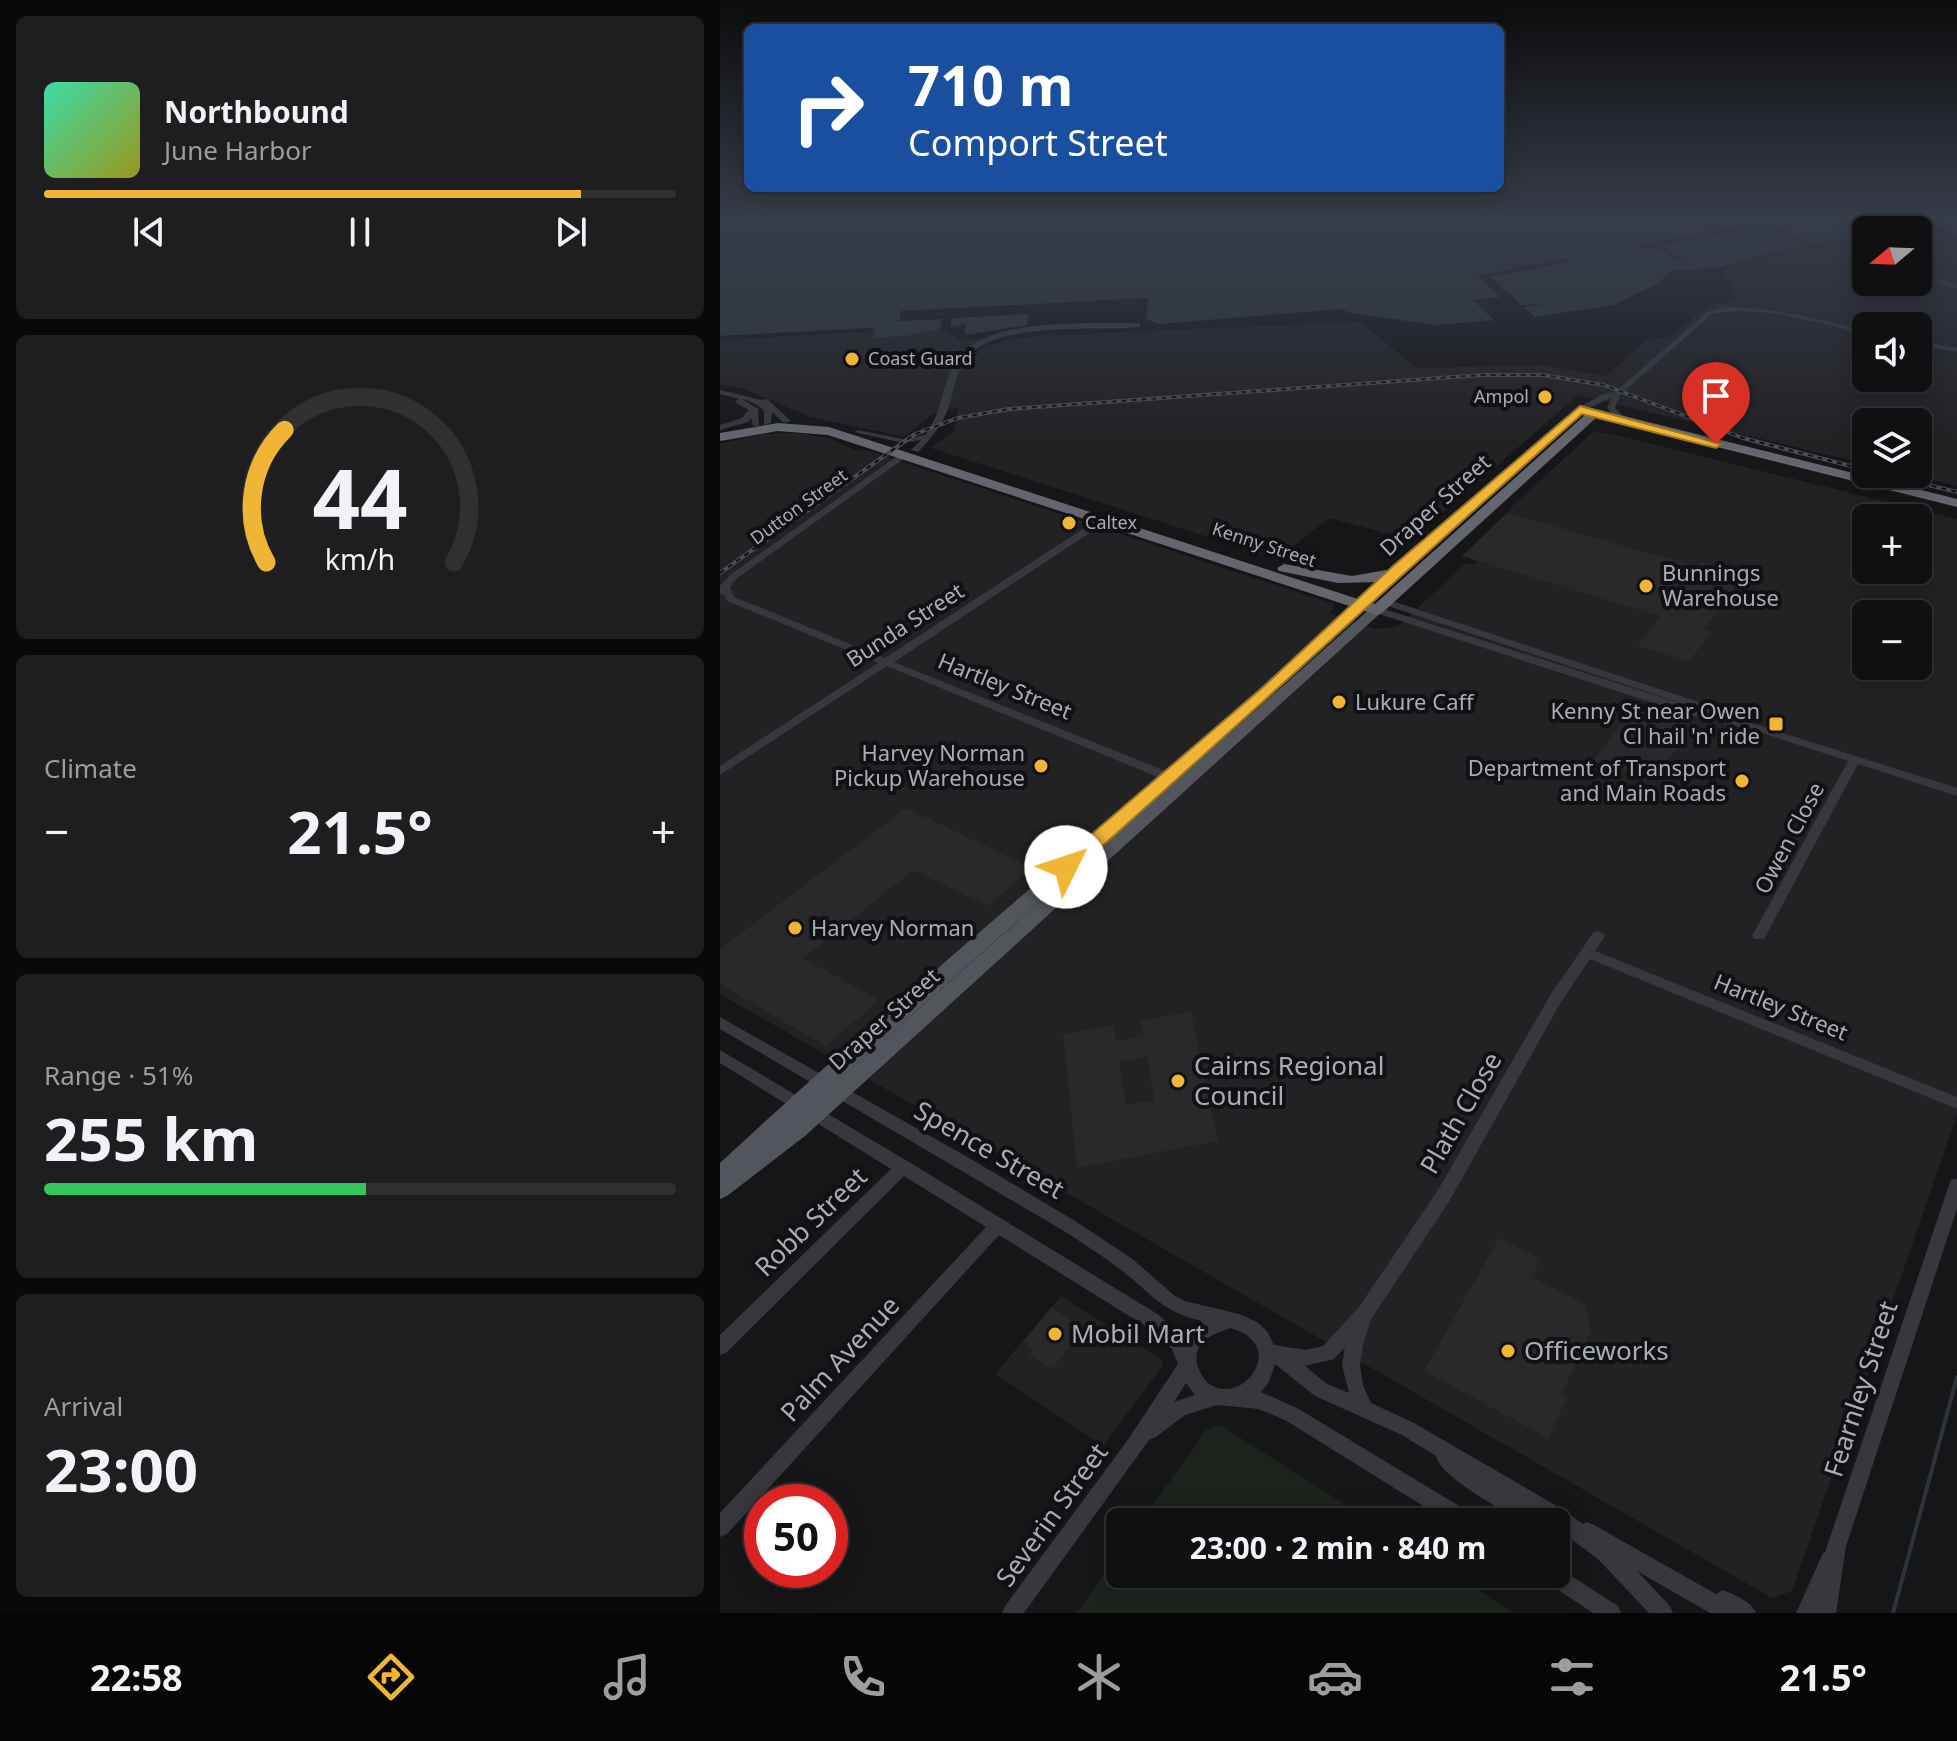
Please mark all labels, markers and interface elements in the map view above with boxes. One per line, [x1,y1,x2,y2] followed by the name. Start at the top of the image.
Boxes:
[908,46,1073,122] text: 710 m
[776,56,880,160] icon: right
[164,91,349,132] text: Northbound
[908,118,1168,167] text: Comport Street
[164,132,312,168] text: June Harbor
[127,210,171,254] icon: previous
[338,210,382,254] icon: pause
[549,210,593,254] icon: next
[1852,216,1932,296] north arrow
[1852,216,1932,680] map controls
[1852,312,1932,392] button: sound
[868,346,973,370] place label: Coast Guard
[843,350,861,368] marker: Coast Guard
[1682,362,1750,444] pin
[1694,374,1738,418] icon: arrive
[1474,384,1529,408] place label: Ampol
[1536,388,1554,406] marker: Ampol
[1852,408,1932,488] button: layers
[312,440,408,553] text: 44
[1373,446,1496,562] street label: Draper Street
[745,463,852,549] street label: Dutton Street
[1852,504,1932,584] button: +
[1085,510,1137,534] place label: Caltex
[1060,514,1078,532] marker: Caltex
[1209,516,1320,572] street label: Kenny Street
[325,539,395,578] text: km/h
[1662,557,1779,612] place label: Bunnings Warehouse
[840,575,969,673] street label: Bunda Street
[1637,577,1655,595] marker: Bunnings Warehouse
[1852,600,1932,680] button: −
[934,645,1077,726] street label: Hartley Street
[1355,686,1475,716] place label: Lukure Caff
[1330,693,1348,711] marker: Lukure Caff
[1550,695,1760,750] place label: Kenny St near Owen Cl hail 'n' ride
[1767,715,1785,733] marker: Kenny St near Owen Cl hail 'n' ride
[834,737,1025,792] place label: Harvey Norman Pickup Warehouse
[44,750,137,786] text: Climate
[1468,752,1726,807] place label: Department of Transport and Main Roads
[1032,757,1050,775] marker: Harvey Norman Pickup Warehouse
[1733,772,1751,790] marker: Department of Transport and Main Roads
[1746,777,1830,898] street label: Owen Close
[287,790,433,872] text: 21.5°
[44,801,69,861] text: −
[651,801,676,861] text: +
[1024,825,1108,909] position arrow
[811,912,974,942] place label: Harvey Norman
[786,919,804,937] marker: Harvey Norman
[822,960,945,1076] street label: Draper Street
[1710,966,1853,1047] street label: Hartley Street
[1411,1045,1510,1180] street label: Plath Close
[1194,1047,1384,1113] place label: Cairns Regional Council
[44,1057,193,1093] text: Range · 51%
[1169,1072,1187,1090] marker: Cairns Regional Council
[908,1092,1071,1207] street label: Spence Street
[44,1097,258,1179] text: 255 km
[746,1159,874,1284] street label: Robb Street
[772,1288,907,1429] street label: Palm Avenue
[1815,1296,1905,1481] street label: Fearnley Street
[1071,1315,1205,1351] place label: Mobil Mart
[1046,1325,1064,1343] marker: Mobil Mart
[1524,1332,1669,1368] place label: Officeworks
[1499,1342,1517,1360] marker: Officeworks
[44,1388,123,1424] text: Arrival
[44,1428,198,1510] text: 23:00
[987,1435,1115,1593] street label: Severin Street
[744,1484,848,1588] speed limit sign: 50
[1190,1527,1486,1568] text: 23:00 · 2 min · 840 m
[363,1649,419,1705] icon: directions
[599,1649,655,1705] icon: music
[835,1649,891,1705] icon: phone
[1071,1649,1127,1705] icon: climate
[1307,1649,1363,1705] icon: car
[1544,1649,1600,1705] icon: filters
[90,1653,183,1702] text: 22:58
[1780,1653,1867,1702] text: 21.5°

